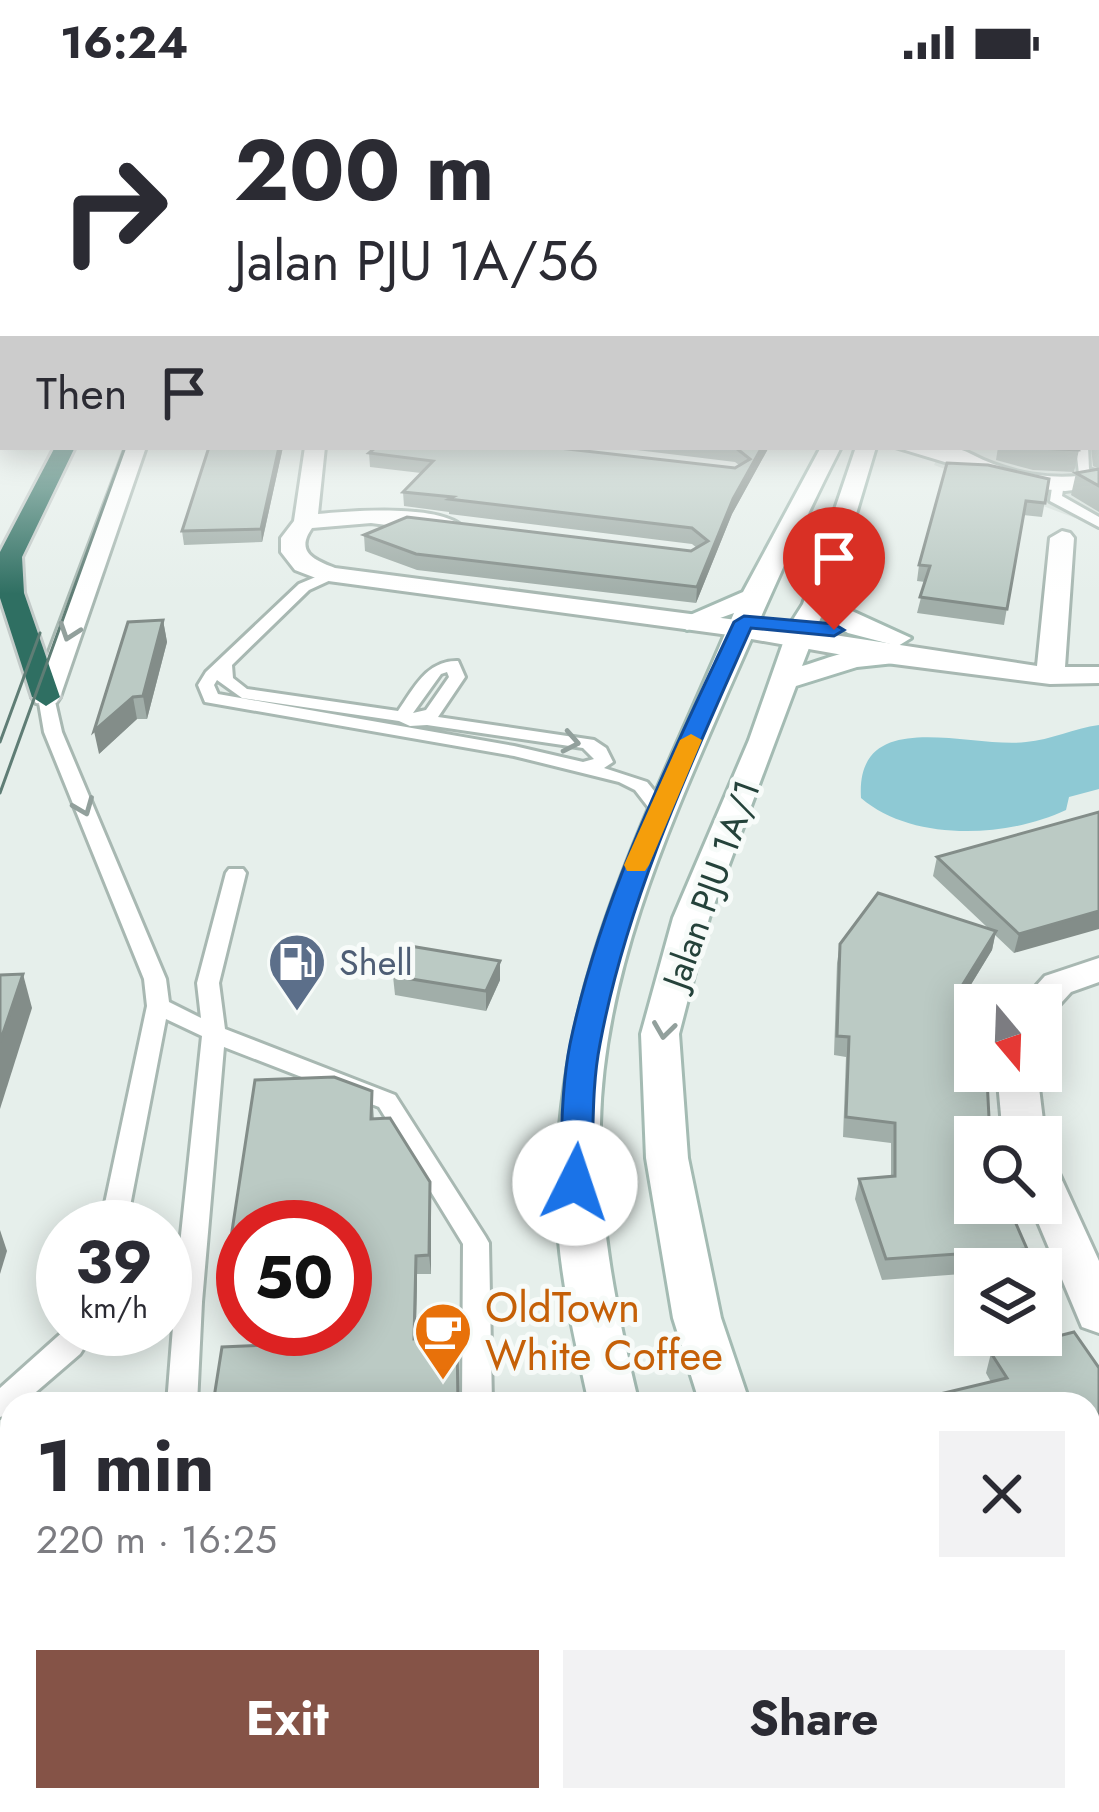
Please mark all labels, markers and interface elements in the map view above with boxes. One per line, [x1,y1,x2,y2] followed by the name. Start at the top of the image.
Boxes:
[60,10,188,75] text: 16:24
[234,110,494,232] text: 200 m
[36,132,192,288] icon: right
[234,222,599,300] text: Jalan PJU 1A/56
[151,360,217,426] icon: arrive
[36,361,127,426] text: Then
[783,507,885,630] pin
[801,525,867,591] icon: arrive
[59,620,83,641] one-way arrow
[560,728,580,754] one-way arrow
[648,772,773,999] street label: Jalan PJU 1A/1
[70,796,94,817] one-way arrow
[266,931,328,1013] fuel station icon: Shell
[339,936,413,988] place label: Shell
[954,984,1062,1092] north arrow
[954,984,1062,1356] map controls
[652,1021,678,1040] one-way arrow
[954,1116,1062,1224] button: search
[512,1120,638,1246] position arrow
[216,1200,372,1356] speed limit sign: 50
[75,1219,153,1306] text: 39
[954,1248,1062,1356] button: layers
[485,1277,723,1386] place label: OldTown White Coffee
[80,1286,148,1329] text: km/h
[412,1300,474,1382] cafe icon: OldTown White Coffee
[36,1414,215,1518] text: 1 min
[939,1431,1065,1557] button: close
[36,1511,277,1568] text: 220 m · 16:25
[36,1650,539,1788] button: Exit
[563,1650,1065,1788] button: Share

